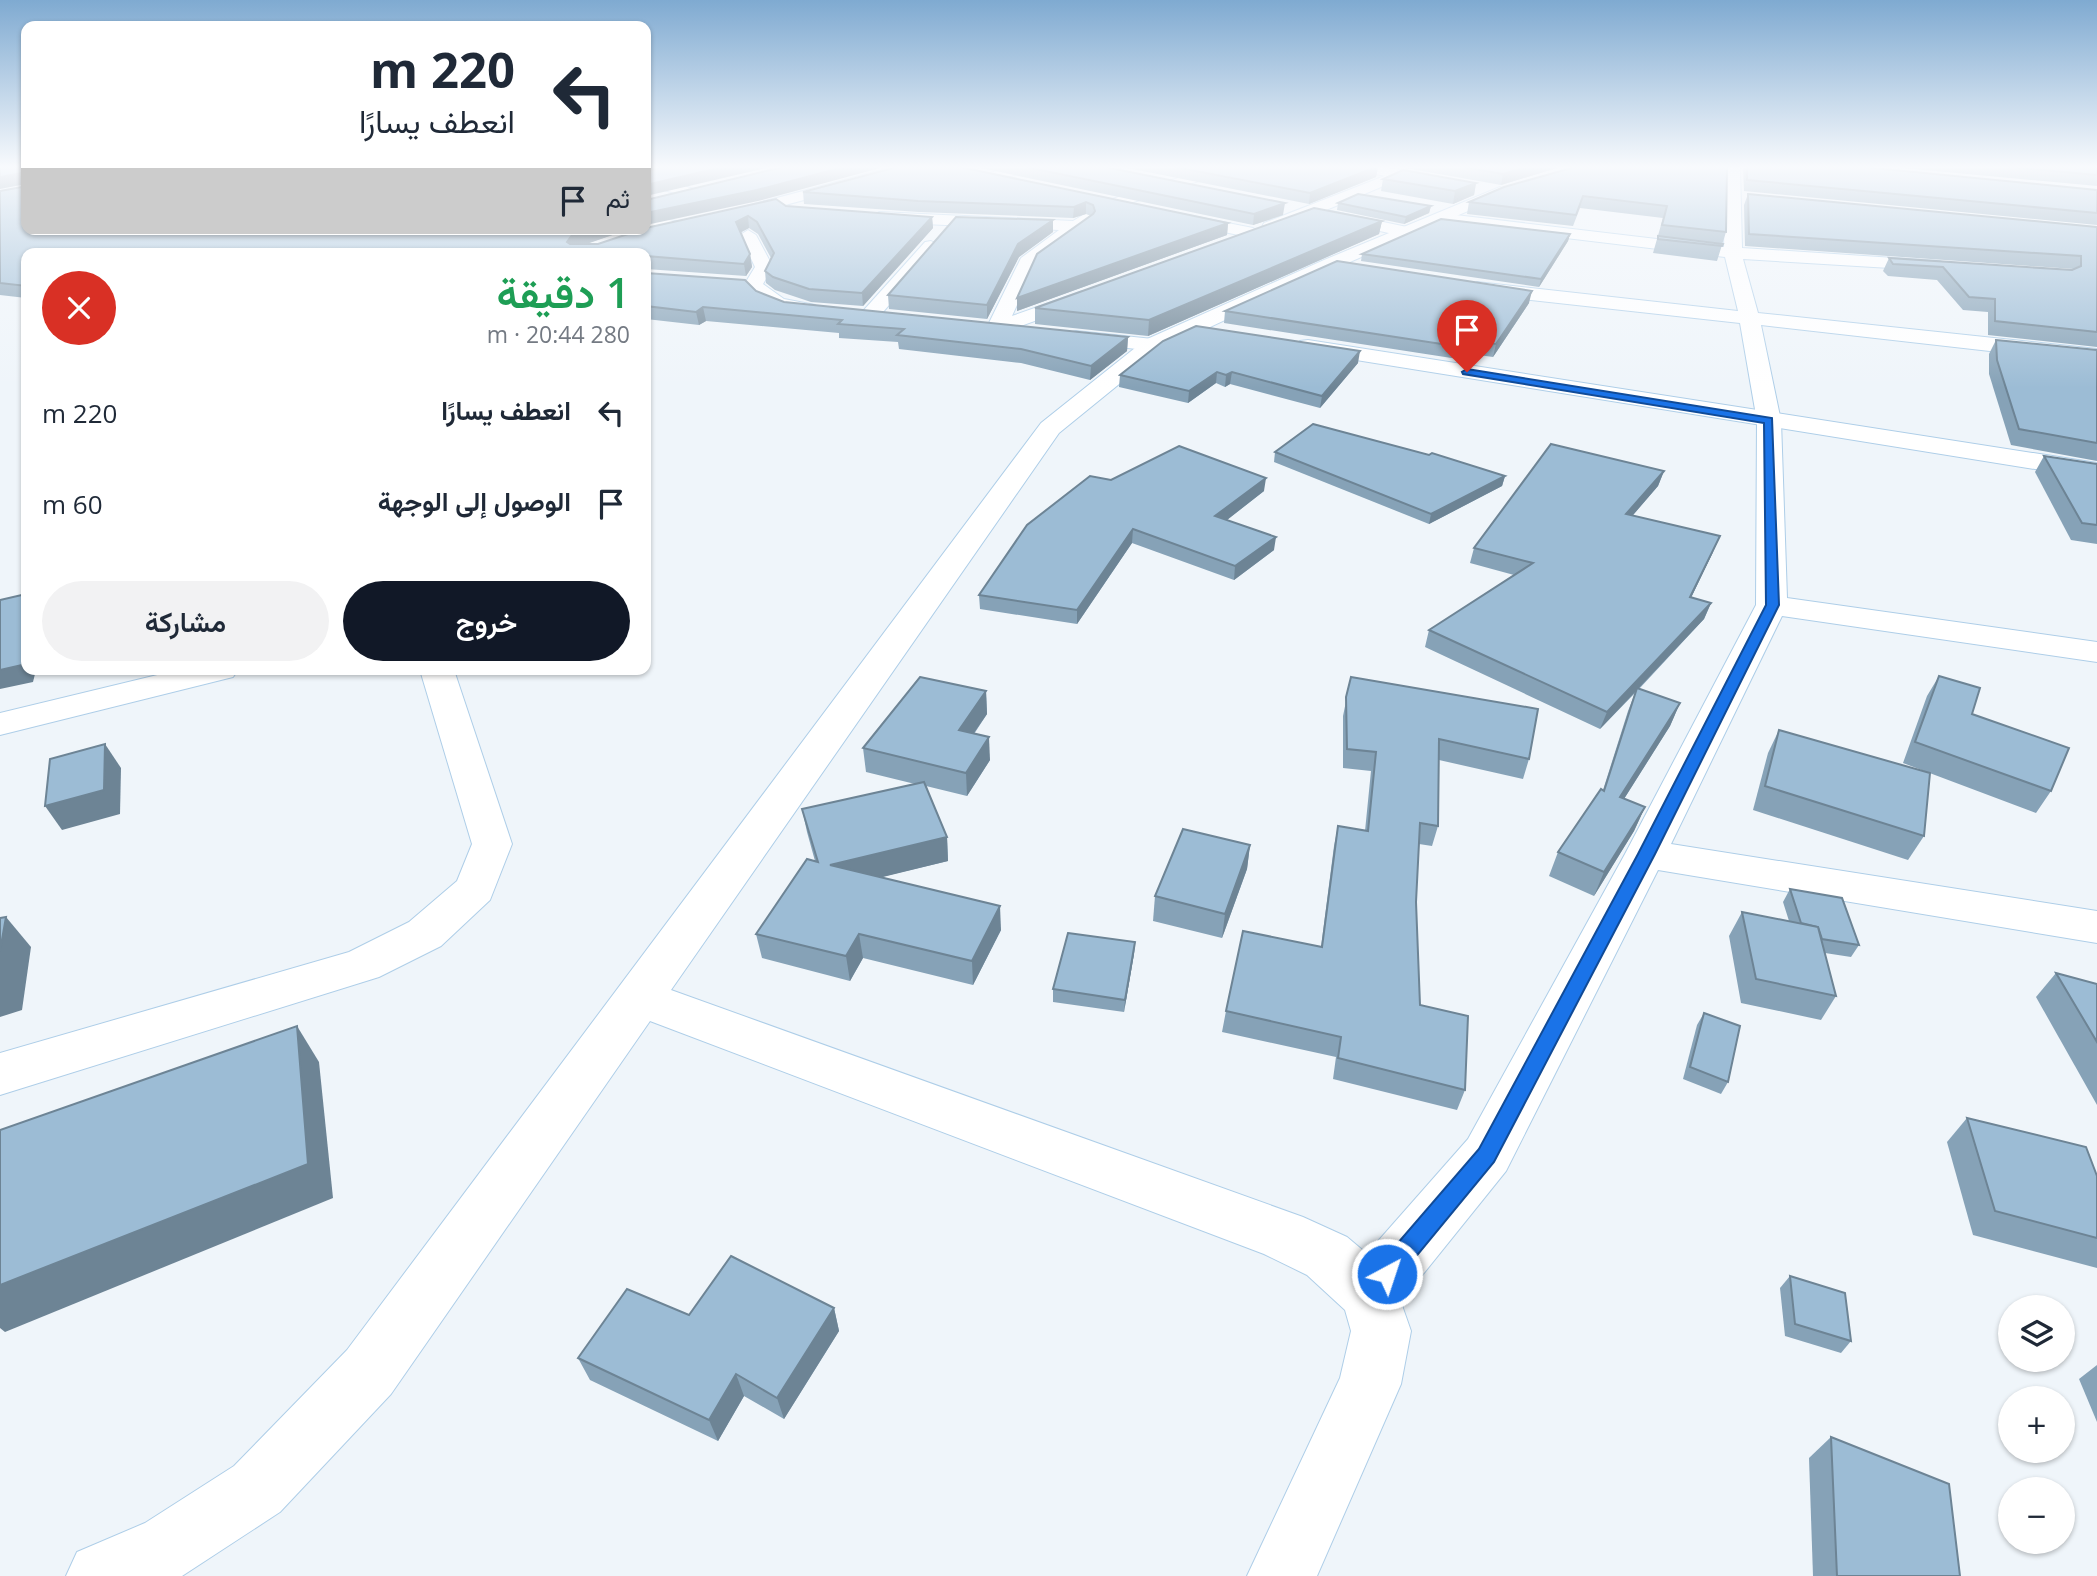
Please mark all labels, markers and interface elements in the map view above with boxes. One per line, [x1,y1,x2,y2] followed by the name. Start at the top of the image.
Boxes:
[370,36,515,102] text: 220 m
[539,49,630,140] icon: left
[359,99,515,142] text: انعطف يسارًا
[606,180,630,216] text: ثم
[554,182,592,220] icon: arrive
[496,263,630,320] text: 1 دقيقة
[42,271,116,345] button: close
[1437,300,1497,372] pin
[1448,311,1486,349] icon: arrive
[487,318,630,350] text: 280 m · 20:44
[441,392,571,428] text: انعطف يسارًا
[592,394,630,432] icon: left
[42,395,117,431] text: 220 m
[378,483,571,519] text: الوصول إلى الوجهة
[592,485,630,523] icon: arrive
[42,486,103,522] text: 60 m
[42,581,329,661] button: مشاركة
[343,581,630,661] button: خروج
[1350,1237,1424,1311] position arrow
[1998,1295,2075,1554] map controls
[1998,1295,2075,1372] button: layers
[1998,1386,2075,1463] button: +
[1998,1477,2075,1554] button: −

